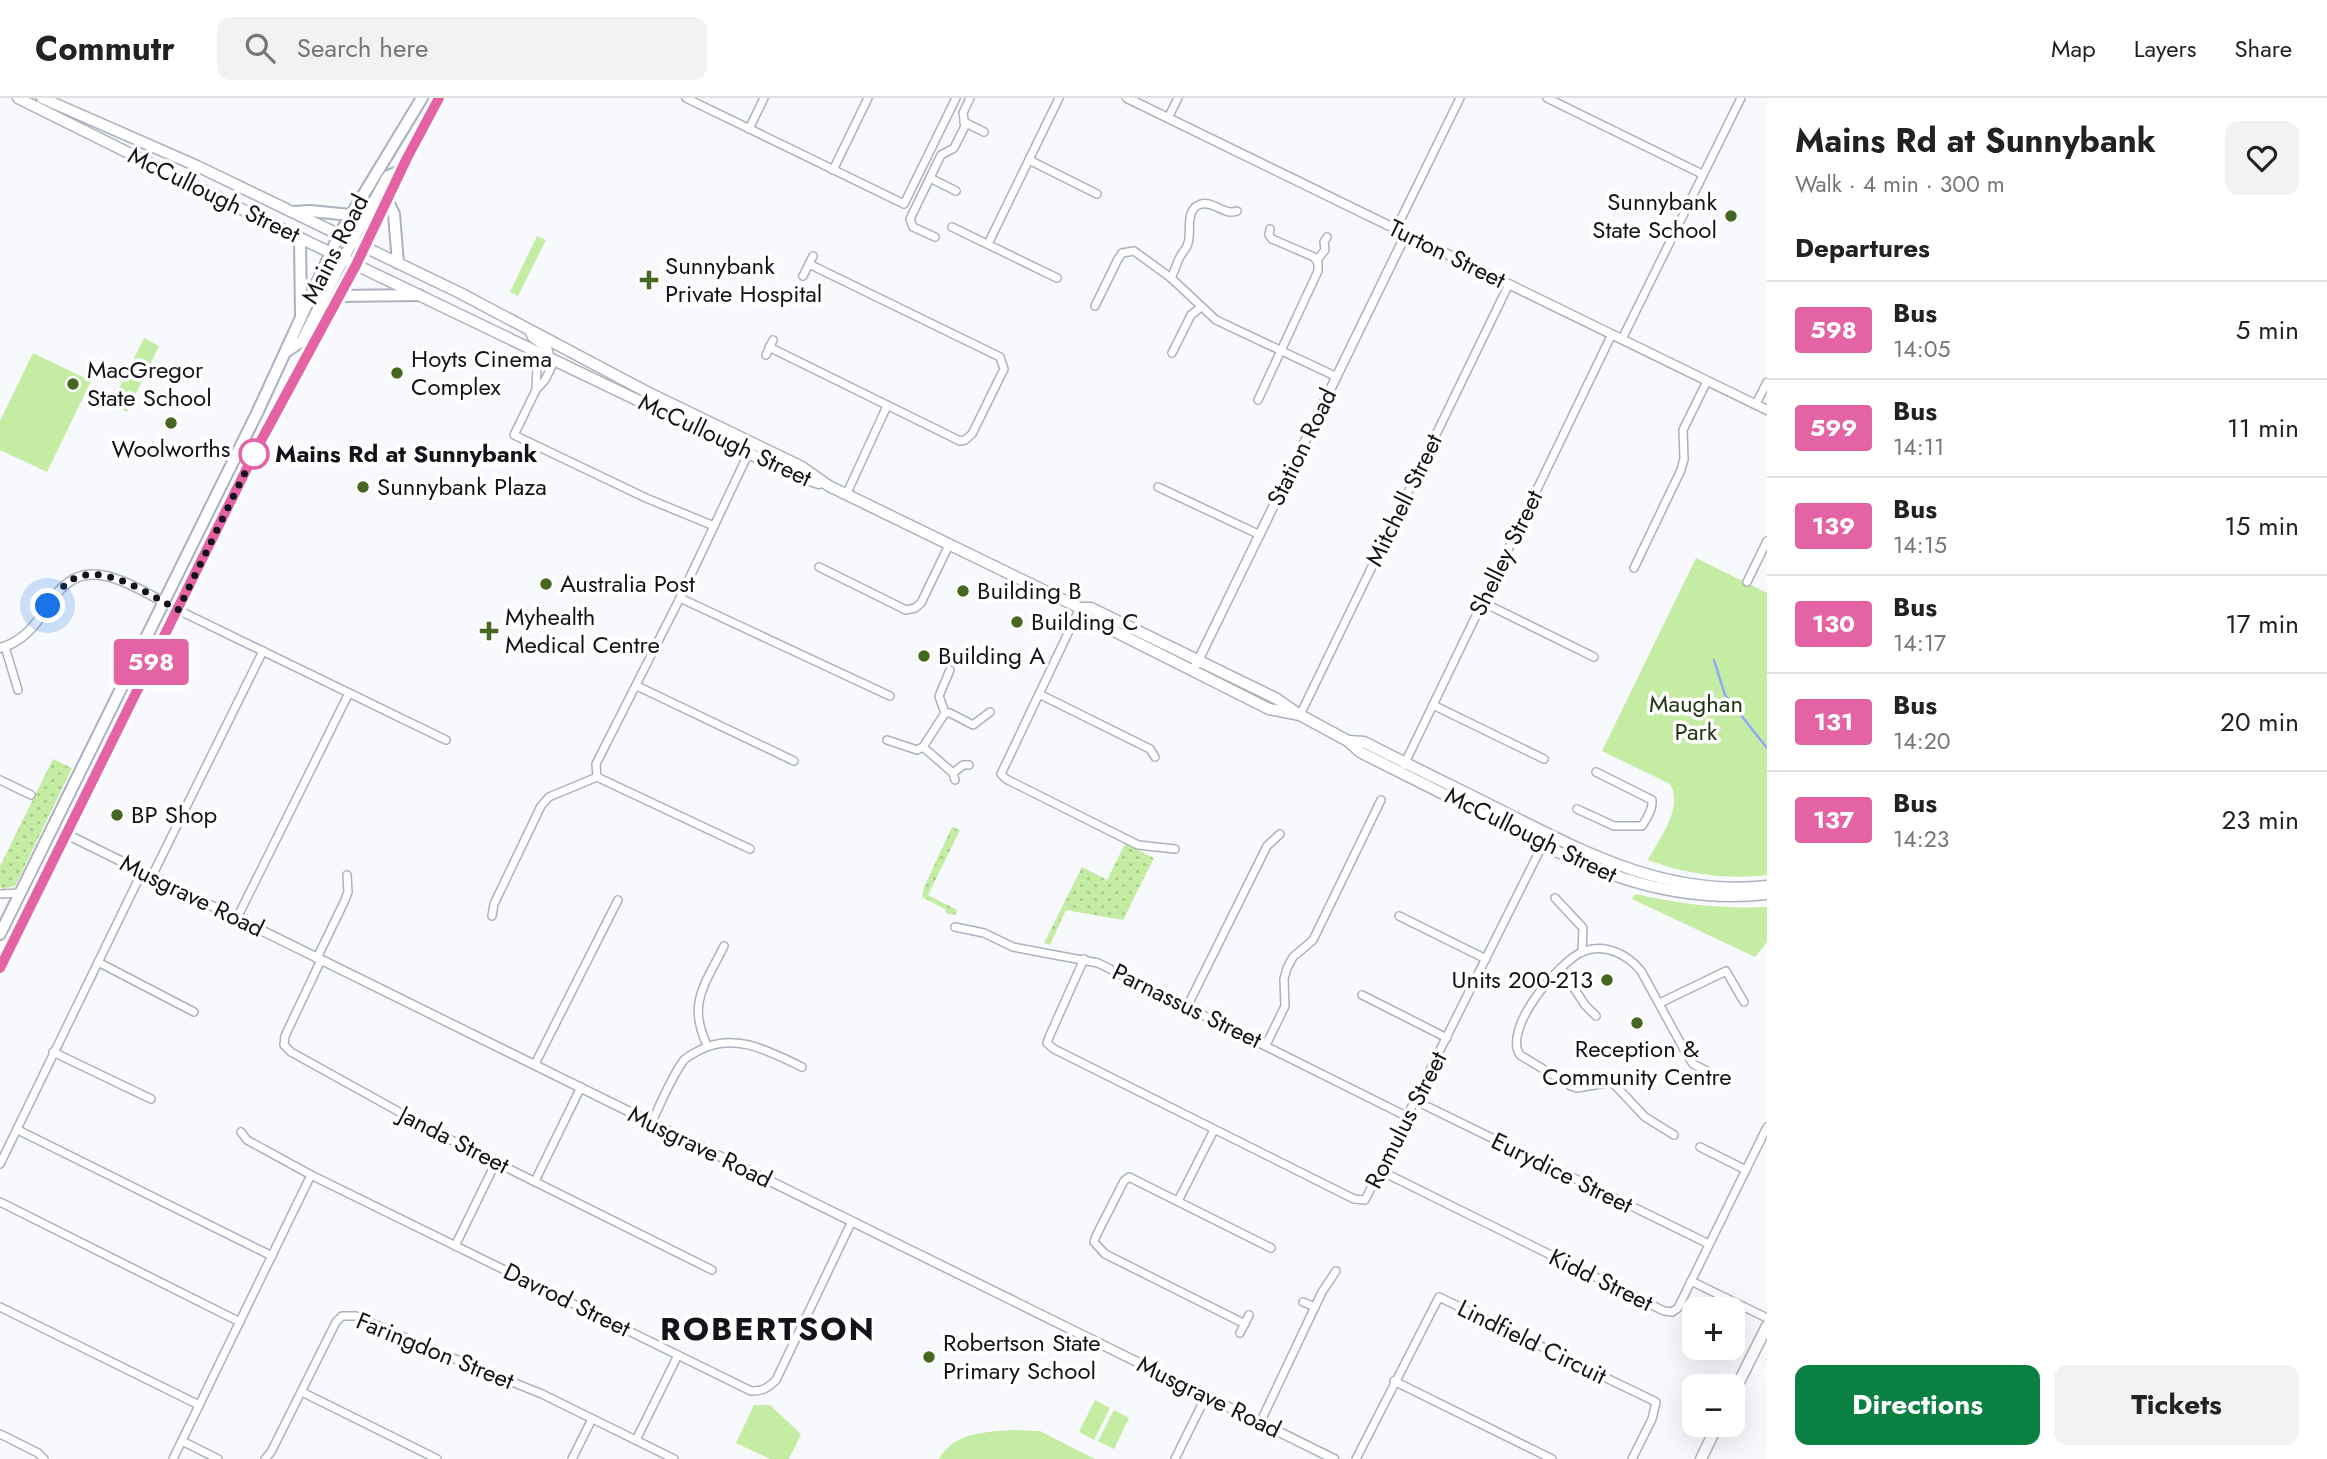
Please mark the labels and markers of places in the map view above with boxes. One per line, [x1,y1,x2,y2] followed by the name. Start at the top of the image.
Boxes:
[1592,184,1717,247] place label: Sunnybank State School
[1723,208,1739,224] marker: Sunnybank State School
[665,248,822,311] place label: Sunnybank Private Hospital
[639,270,659,290] marker: Sunnybank Private Hospital
[411,341,552,404] place label: Hoyts Cinema Complex
[87,352,212,415] place label: MacGregor State School
[389,365,405,381] marker: Hoyts Cinema Complex
[65,376,81,392] marker: MacGregor State School
[163,415,179,431] marker: Woolworths
[112,431,230,466] place label: Woolworths
[275,436,538,471] place label: Mains Rd at Sunnybank
[239,439,269,469] marker: Mains Rd at Sunnybank
[377,469,547,504] place label: Sunnybank Plaza
[355,479,371,495] marker: Sunnybank Plaza
[560,566,695,601] place label: Australia Post
[977,573,1082,608] place label: Building B
[538,576,554,592] marker: Australia Post
[955,583,971,599] marker: Building B
[505,599,660,662] place label: Myhealth Medical Centre
[1031,604,1139,639] place label: Building C
[1009,614,1025,630] marker: Building C
[479,621,499,641] marker: Myhealth Medical Centre
[938,638,1045,673] place label: Building A
[916,648,932,664] marker: Building A
[131,797,217,832] place label: BP Shop
[109,807,125,823] marker: BP Shop
[1451,962,1593,997] place label: Units 200-213
[1599,972,1615,988] marker: Units 200-213
[1629,1015,1645,1031] marker: Reception & Community Centre
[1542,1031,1732,1094] place label: Reception & Community Centre
[943,1325,1101,1388] place label: Robertson State Primary School
[921,1349,937,1365] marker: Robertson State Primary School

